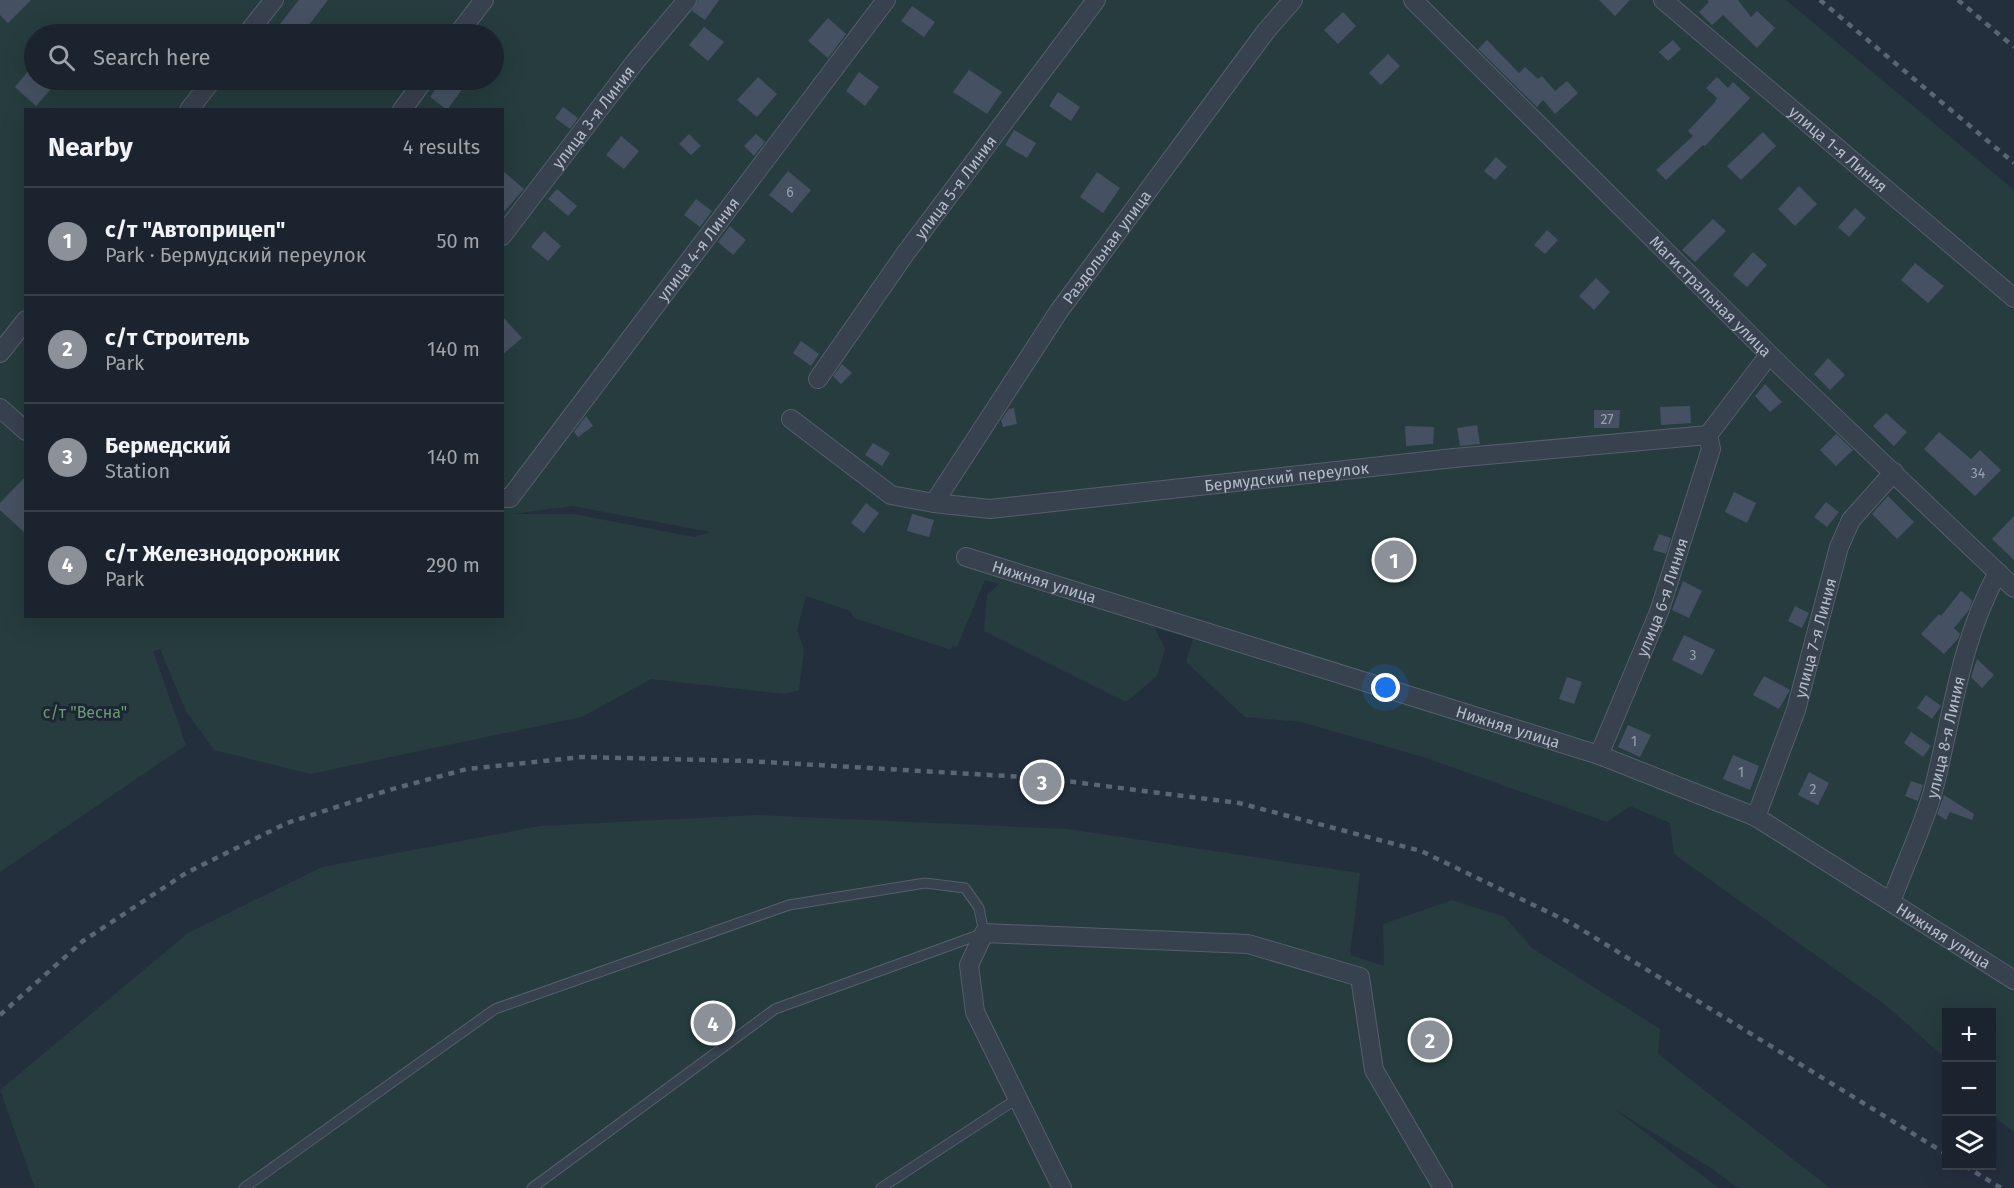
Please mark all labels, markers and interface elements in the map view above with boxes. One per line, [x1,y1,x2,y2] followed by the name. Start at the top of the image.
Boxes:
[24,24,504,90] search box
[45,41,78,74] icon: search
[93,44,211,71] text: Search here
[548,62,639,172] street label: улица 3-я Линия
[1785,102,1891,196] street label: улица 1-я Линия
[48,132,133,163] text: Nearby
[911,132,1001,243] street label: улица 5-я Линия
[403,135,480,159] text: 4 results
[786,184,794,201] house number: 6
[1059,187,1155,308] street label: Раздольная улица
[653,194,744,305] street label: улица 4-я Линия
[105,216,286,243] text: с/т "Автоприцеп"
[63,229,72,253] text: 1
[436,229,480,253] text: 50 m
[1646,232,1775,361] street label: Магистральная улица
[105,243,366,267] text: Park · Бермудский переулок
[105,324,249,351] text: с/т Строитель
[62,337,73,361] text: 2
[427,337,480,361] text: 140 m
[105,351,144,375] text: Park
[1600,411,1614,428] house number: 27
[105,432,231,459] text: Бермедский
[62,445,73,469] text: 3
[427,445,480,469] text: 140 m
[1203,458,1370,495] street label: Бермудский переулок
[105,459,170,483] text: Station
[1971,465,1986,482] house number: 34
[1632,536,1692,660] street label: улица 6-я Линия
[1374,538,1414,582] pin: 1
[105,540,340,567] text: с/т Железнодорожник
[62,553,73,577] text: 4
[426,553,480,577] text: 290 m
[990,557,1099,607] street label: Нижняя улица
[105,567,144,591] text: Park
[1791,576,1840,700] street label: улица 7-я Линия
[1690,647,1697,664] house number: 3
[1371,673,1400,702] your location
[1922,674,1969,801] street label: улица 8-я Линия
[1454,702,1562,752] street label: Нижняя улица
[43,703,127,722] park label: с/т "Весна"
[1631,733,1637,750] house number: 1
[1022,760,1062,804] pin: 3
[1738,764,1744,781] house number: 1
[1810,781,1817,798] house number: 2
[1893,899,1994,973] street label: Нижняя улица
[694,1000,732,1046] pin: 4
[1942,1008,1996,1170] map controls
[1942,1008,1996,1062] button: +
[1410,1018,1450,1062] pin: 2
[1942,1062,1996,1116] button: −
[1942,1116,1996,1170] button: layers

